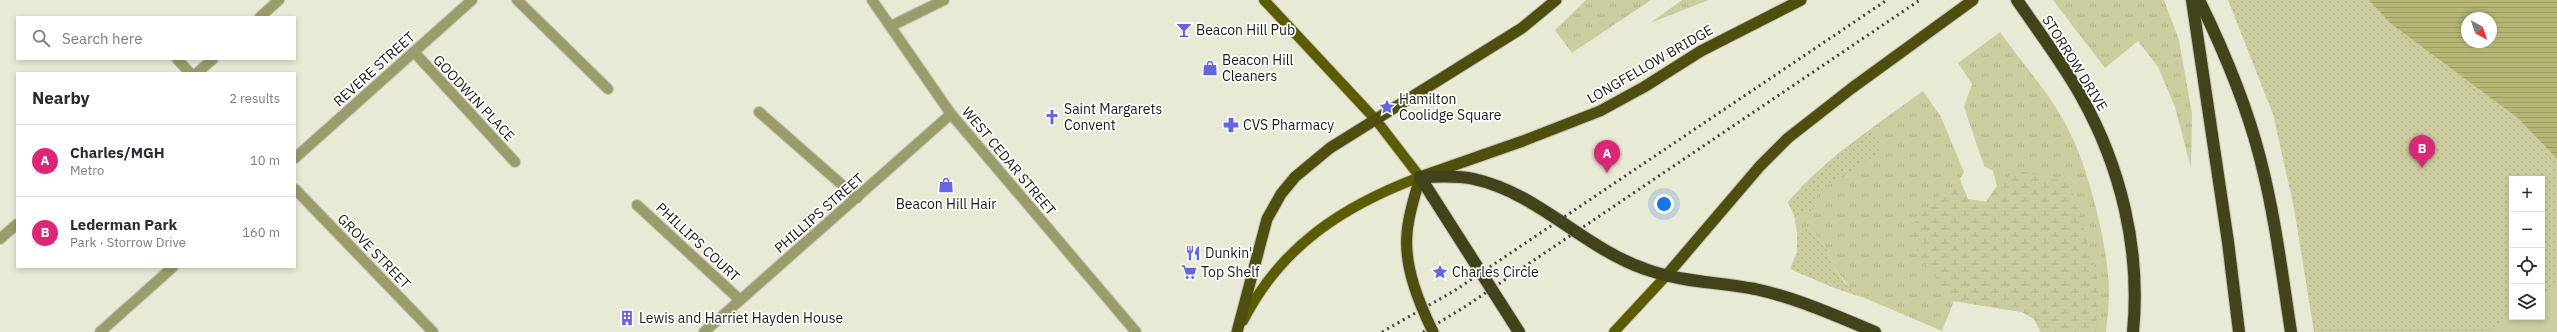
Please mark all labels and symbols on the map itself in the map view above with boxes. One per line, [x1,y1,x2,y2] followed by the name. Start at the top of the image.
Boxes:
[2038,12,2112,114] street label: STORROW DRIVE
[2461,12,2497,48] north arrow
[1175,21,1193,39] bar icon: Beacon Hill Pub
[1196,21,1295,39] place label: Beacon Hill Pub
[1584,21,1716,107] street label: LONGFELLOW BRIDGE
[330,28,418,110] street label: REVERE STREET
[429,51,519,145] street label: GOODWIN PLACE
[1222,51,1293,85] place label: Beacon Hill Cleaners
[1201,59,1219,77] shop icon: Beacon Hill Cleaners
[1399,90,1502,124] place label: Hamilton Coolidge Square
[1378,98,1396,116] place icon: Hamilton Coolidge Square
[1064,100,1162,134] place label: Saint Margarets Convent
[958,103,1060,219] street label: WEST CEDAR STREET
[1043,108,1061,126] church icon: Saint Margarets Convent
[1222,116,1240,134] pharmacy icon: CVS Pharmacy
[1243,116,1334,134] place label: CVS Pharmacy
[2409,135,2435,168] pin: B
[1594,140,1620,173] pin: A
[771,169,867,257] street label: PHILLIPS STREET
[937,176,955,194] shop icon: Beacon Hill Hair
[1654,194,1674,214] your location
[896,195,996,213] place label: Beacon Hill Hair
[652,199,744,285] street label: PHILLIPS COURT
[334,210,414,292] street label: GROVE STREET
[1184,244,1202,262] restaurant icon: Dunkin'
[1205,244,1252,262] place label: Dunkin'
[1180,263,1198,281] supermarket icon: Top Shelf
[1201,263,1260,281] place label: Top Shelf
[1431,263,1449,281] place icon: Charles Circle
[1452,263,1539,281] place label: Charles Circle
[618,309,636,327] building icon: Lewis and Harriet Hayden House
[639,309,844,327] place label: Lewis and Harriet Hayden House

